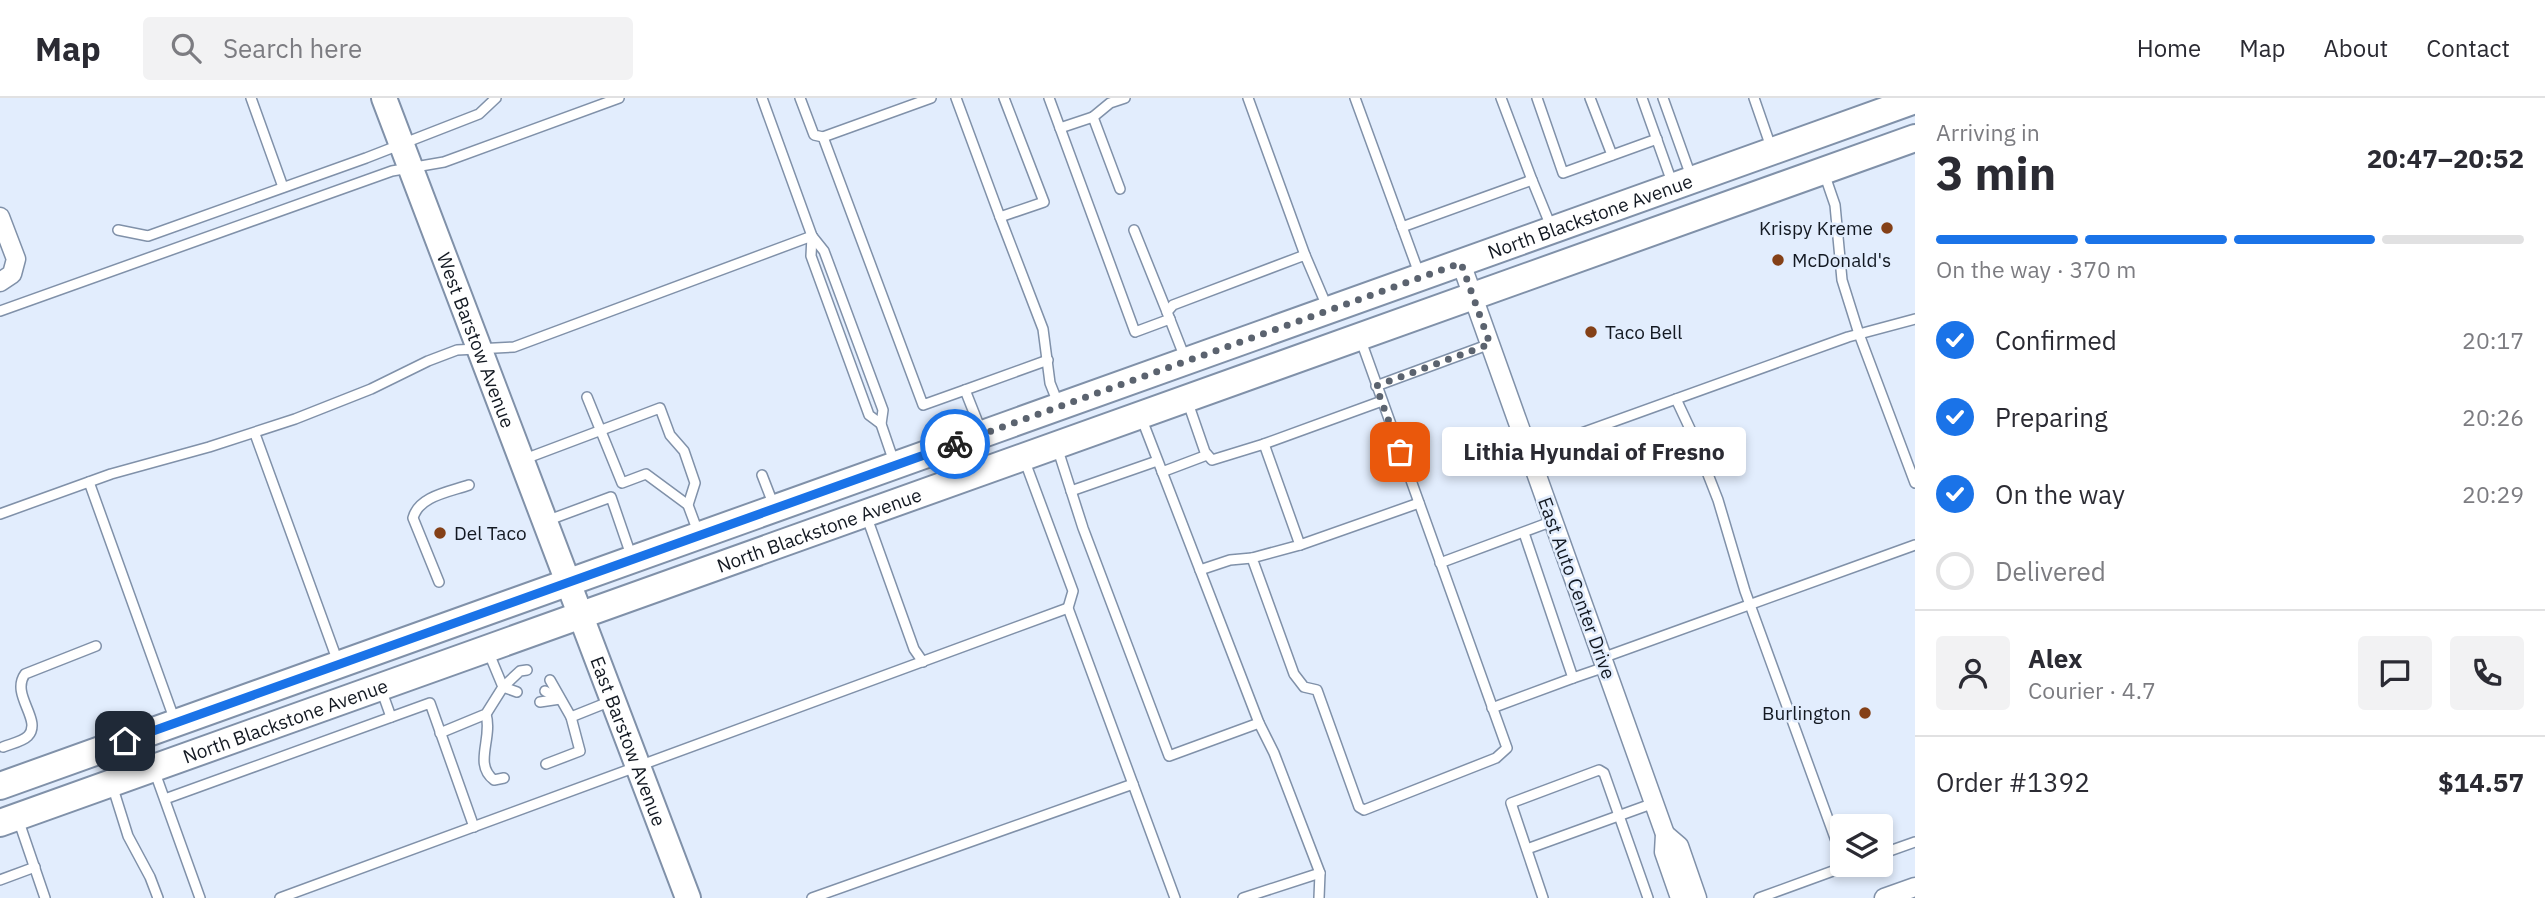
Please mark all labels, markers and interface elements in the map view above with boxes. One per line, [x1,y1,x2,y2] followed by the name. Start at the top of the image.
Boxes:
[143,17,633,80] search box
[35,27,101,70] text: Map
[167,29,205,67] icon: search
[223,31,362,65] text: Search here
[2137,32,2201,64] text: Home
[2239,32,2285,64] text: Map
[2323,32,2388,64] text: About
[2426,32,2510,64] text: Contact
[1936,117,2040,147] text: Arriving in
[2367,141,2524,175] text: 20:47–20:52
[1936,143,2056,203] text: 3 min
[1484,169,1696,264] street label: North Blackstone Avenue
[1759,216,1873,240] place label: Krispy Kreme
[1879,220,1895,236] marker: Krispy Kreme
[1792,248,1891,272] place label: McDonald's
[432,249,520,431] street label: West Barstow Avenue
[1770,252,1786,268] marker: McDonald's
[1936,254,2136,284] text: On the way · 370 m
[1605,320,1682,344] place label: Taco Bell
[1936,321,1974,359] icon: check
[1995,323,2117,357] text: Confirmed
[1583,324,1599,340] marker: Taco Bell
[2462,325,2524,355] text: 20:17
[1936,398,1974,436] icon: check
[1995,400,2108,434] text: Preparing
[2462,402,2524,432] text: 20:26
[920,409,990,479] courier
[1370,422,1430,482] pin
[936,425,974,463] icon: bike
[1442,428,1746,476] callout: Lithia Hyundai of Fresno
[1381,433,1419,471] icon: bag
[1463,436,1725,466] text: Lithia Hyundai of Fresno
[1936,475,1974,513] icon: check
[1995,477,2125,511] text: On the way
[2462,479,2524,509] text: 20:29
[714,482,925,578] street label: North Blackstone Avenue
[1533,494,1621,682] street label: East Auto Center Drive
[454,521,527,545] place label: Del Taco
[432,525,448,541] marker: Del Taco
[1995,554,2106,588] text: Delivered
[1936,636,2010,710] button: person
[2358,636,2432,710] button: chat
[2450,636,2524,710] button: phone
[2028,641,2082,675] text: Alex
[585,653,672,829] street label: East Barstow Avenue
[180,673,391,769] street label: North Blackstone Avenue
[2028,675,2156,705] text: Courier · 4.7
[1762,701,1851,725] place label: Burlington
[1857,705,1873,721] marker: Burlington
[95,711,155,771] pin
[106,722,144,760] icon: home
[1936,765,2090,799] text: Order #1392
[2438,765,2524,799] text: $14.57
[1830,814,1893,877] map controls
[1830,814,1893,877] button: layers

